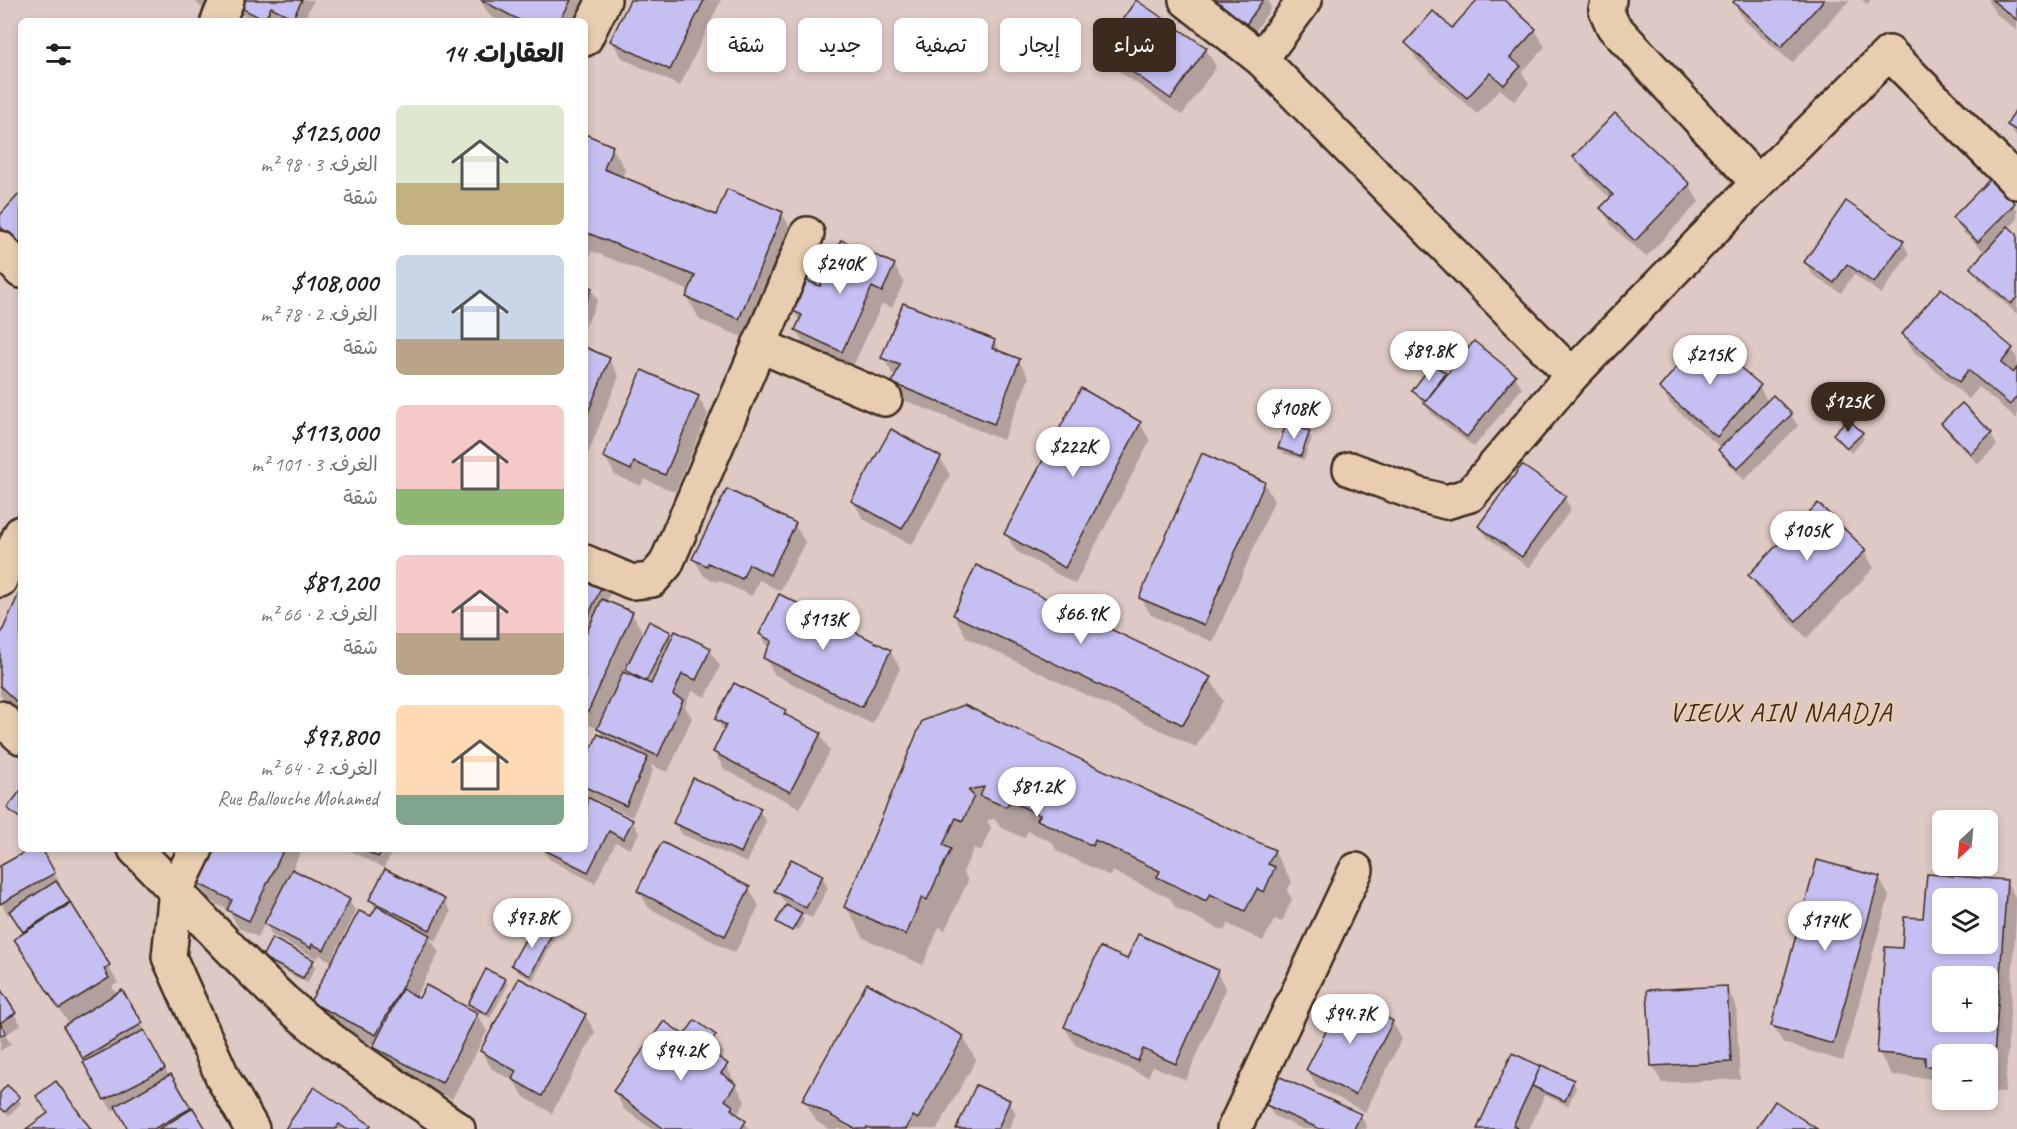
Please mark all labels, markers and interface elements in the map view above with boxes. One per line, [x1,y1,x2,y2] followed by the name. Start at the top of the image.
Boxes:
[707,18,786,72] chip: شقة
[798,18,882,72] chip: جديد
[894,18,988,72] chip: تصفية
[1000,18,1081,72] chip: إيجار
[1093,18,1176,72] chip: شراء
[442,37,564,70] text: العقارات: 14
[42,38,75,71] icon: filters
[291,116,378,149] text: $125,000
[444,129,516,201] icon: home
[260,152,378,177] text: الغرف: 3 · 98 m²
[343,185,378,210] text: شقة
[798,244,882,295] pin: $240K
[817,251,863,276] text: $240K
[291,266,378,299] text: $108,000
[444,279,516,351] icon: home
[260,302,378,327] text: الغرف: 2 · 78 m²
[1380,331,1478,382] pin: $89.8K
[343,335,378,360] text: شقة
[1668,335,1752,386] pin: $215K
[1404,338,1454,363] text: $89.8K
[1687,342,1733,367] text: $215K
[1806,382,1890,433] pin: $125K
[1252,389,1336,440] pin: $108K
[1825,389,1871,414] text: $125K
[1271,396,1317,421] text: $108K
[291,416,378,449] text: $113,000
[1031,427,1115,478] pin: $222K
[444,429,516,501] icon: home
[1050,434,1096,459] text: $222K
[251,452,378,477] text: الغرف: 3 · 101 m²
[343,485,378,510] text: شقة
[1765,511,1849,562] pin: $105K
[1784,518,1830,543] text: $105K
[303,566,378,599] text: $81,200
[444,579,516,651] icon: home
[1032,594,1130,645] pin: $66.9K
[781,600,865,651] pin: $113K
[1056,601,1106,626] text: $66.9K
[260,602,378,627] text: الغرف: 2 · 66 m²
[800,607,846,632] text: $113K
[343,635,378,660] text: شقة
[1669,695,1893,729] district label: VIEUX AIN NAADJA
[303,720,378,753] text: $97,800
[444,729,516,801] icon: home
[260,756,378,781] text: الغرف: 2 · 64 m²
[988,767,1086,818] pin: $81.2K
[1012,774,1062,799] text: $81.2K
[217,786,378,811] text: Rue Ballouche Mohamed
[1932,810,1998,876] north arrow
[1932,810,1998,1110] map controls
[1932,888,1998,954] button: layers
[483,898,581,949] pin: $97.8K
[1783,901,1867,952] pin: $174K
[507,905,557,930] text: $97.8K
[1802,908,1848,933] text: $174K
[1932,966,1998,1032] button: +
[1301,994,1399,1045] pin: $94.7K
[1325,1001,1375,1026] text: $94.7K
[632,1031,730,1082] pin: $94.2K
[656,1038,706,1063] text: $94.2K
[1932,1044,1998,1110] button: −

